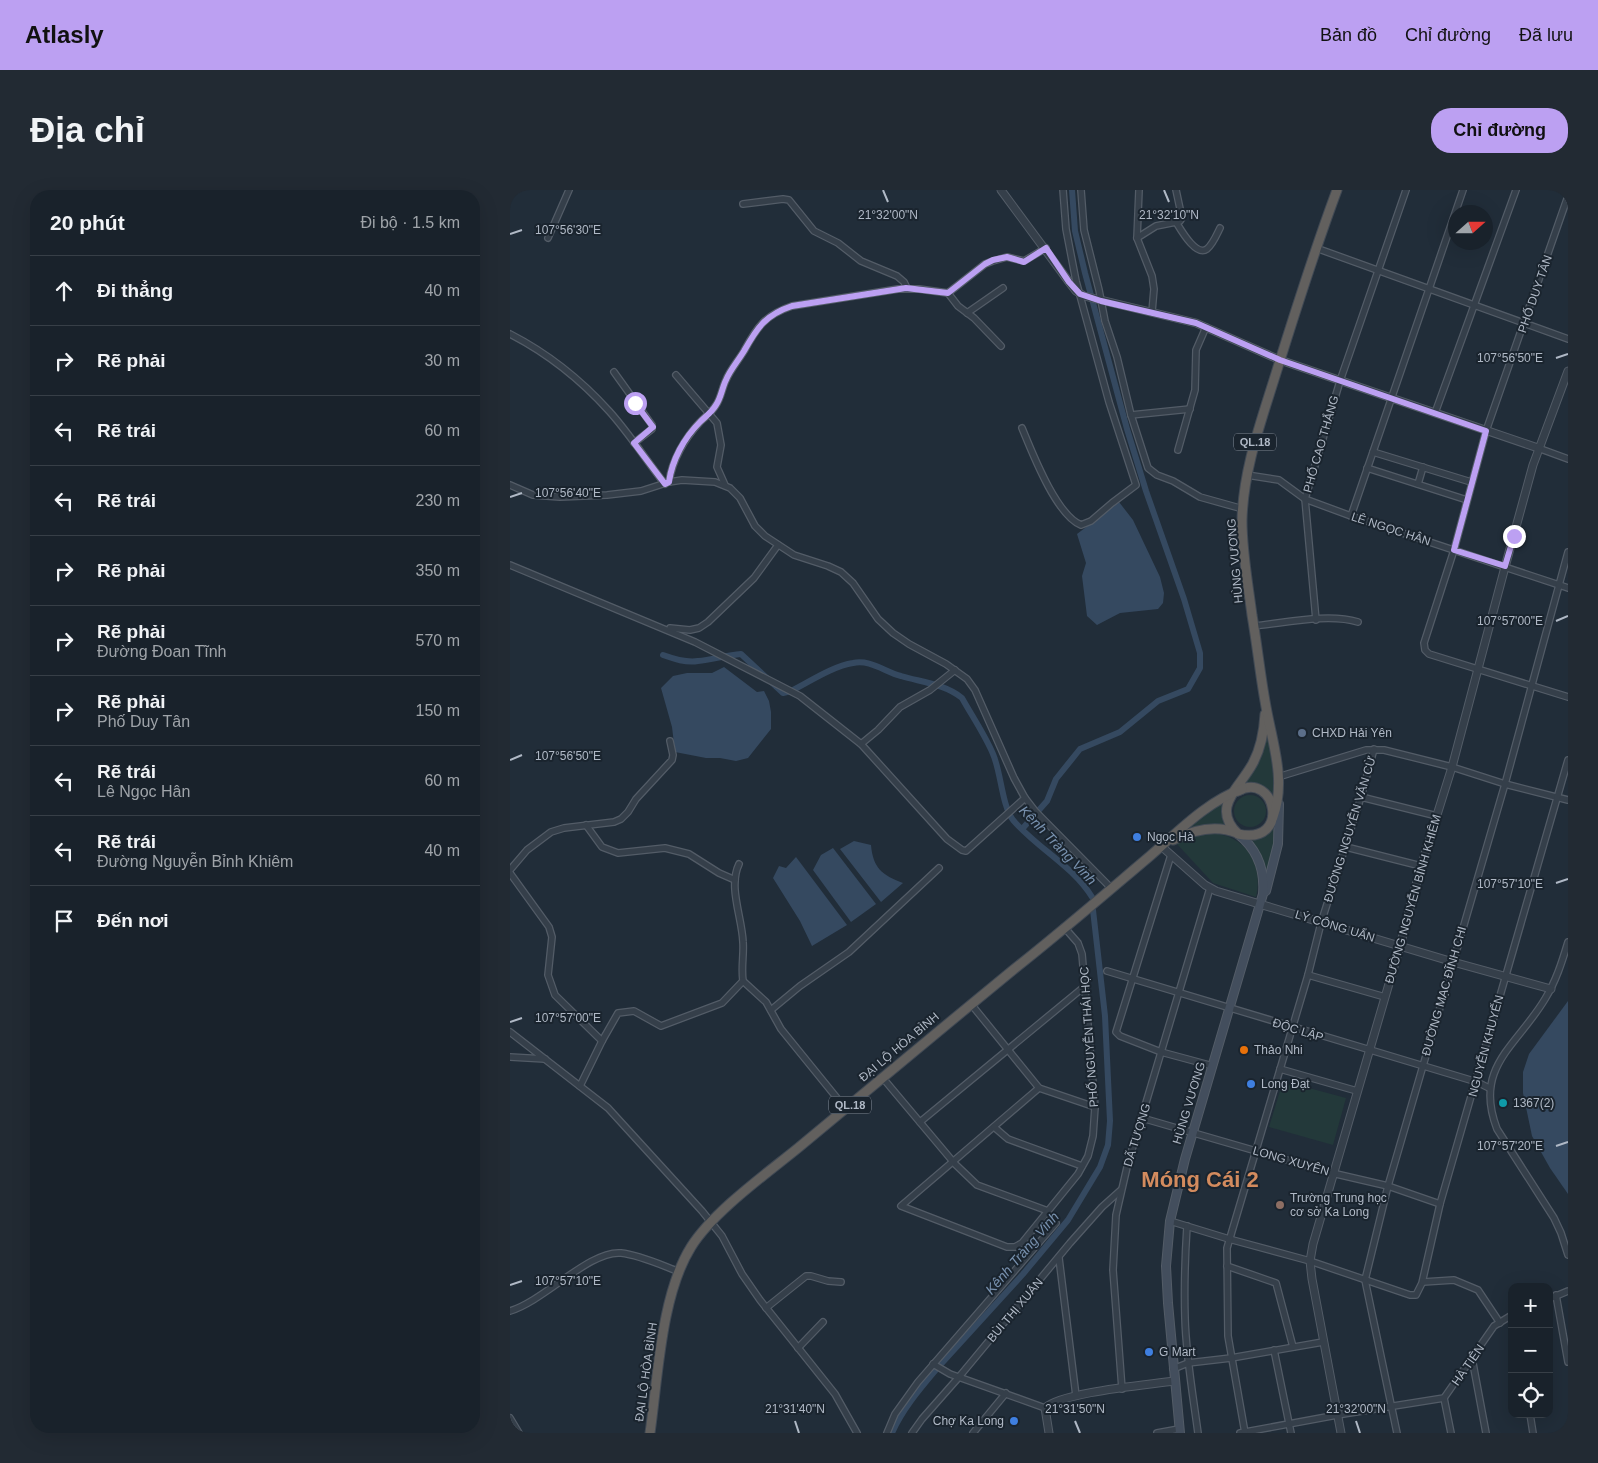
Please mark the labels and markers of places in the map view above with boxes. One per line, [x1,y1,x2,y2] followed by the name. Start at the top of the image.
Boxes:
[1312,726,1392,740] place label: CHXD Hải Yên
[1296,727,1308,739] marker: CHXD Hải Yên
[1147,830,1194,844] place label: Ngọc Hà
[1131,831,1143,843] marker: Ngọc Hà
[1254,1043,1303,1057] place label: Thảo Nhi
[1238,1044,1250,1056] marker: Thảo Nhi
[1261,1077,1310,1091] place label: Long Đạt
[1245,1078,1257,1090] marker: Long Đạt
[1513,1096,1554,1110] place label: 1367(2)
[1497,1097,1509,1109] marker: 1367(2)
[1290,1191,1387,1219] place label: Trường Trung học cơ sở Ka Long
[1274,1199,1286,1211] marker: Trường Trung học cơ sở Ka Long
[1159,1345,1196,1359] place label: G Mart
[1143,1346,1155,1358] marker: G Mart
[933,1414,1004,1428] place label: Chợ Ka Long
[1008,1415,1020,1427] marker: Chợ Ka Long

